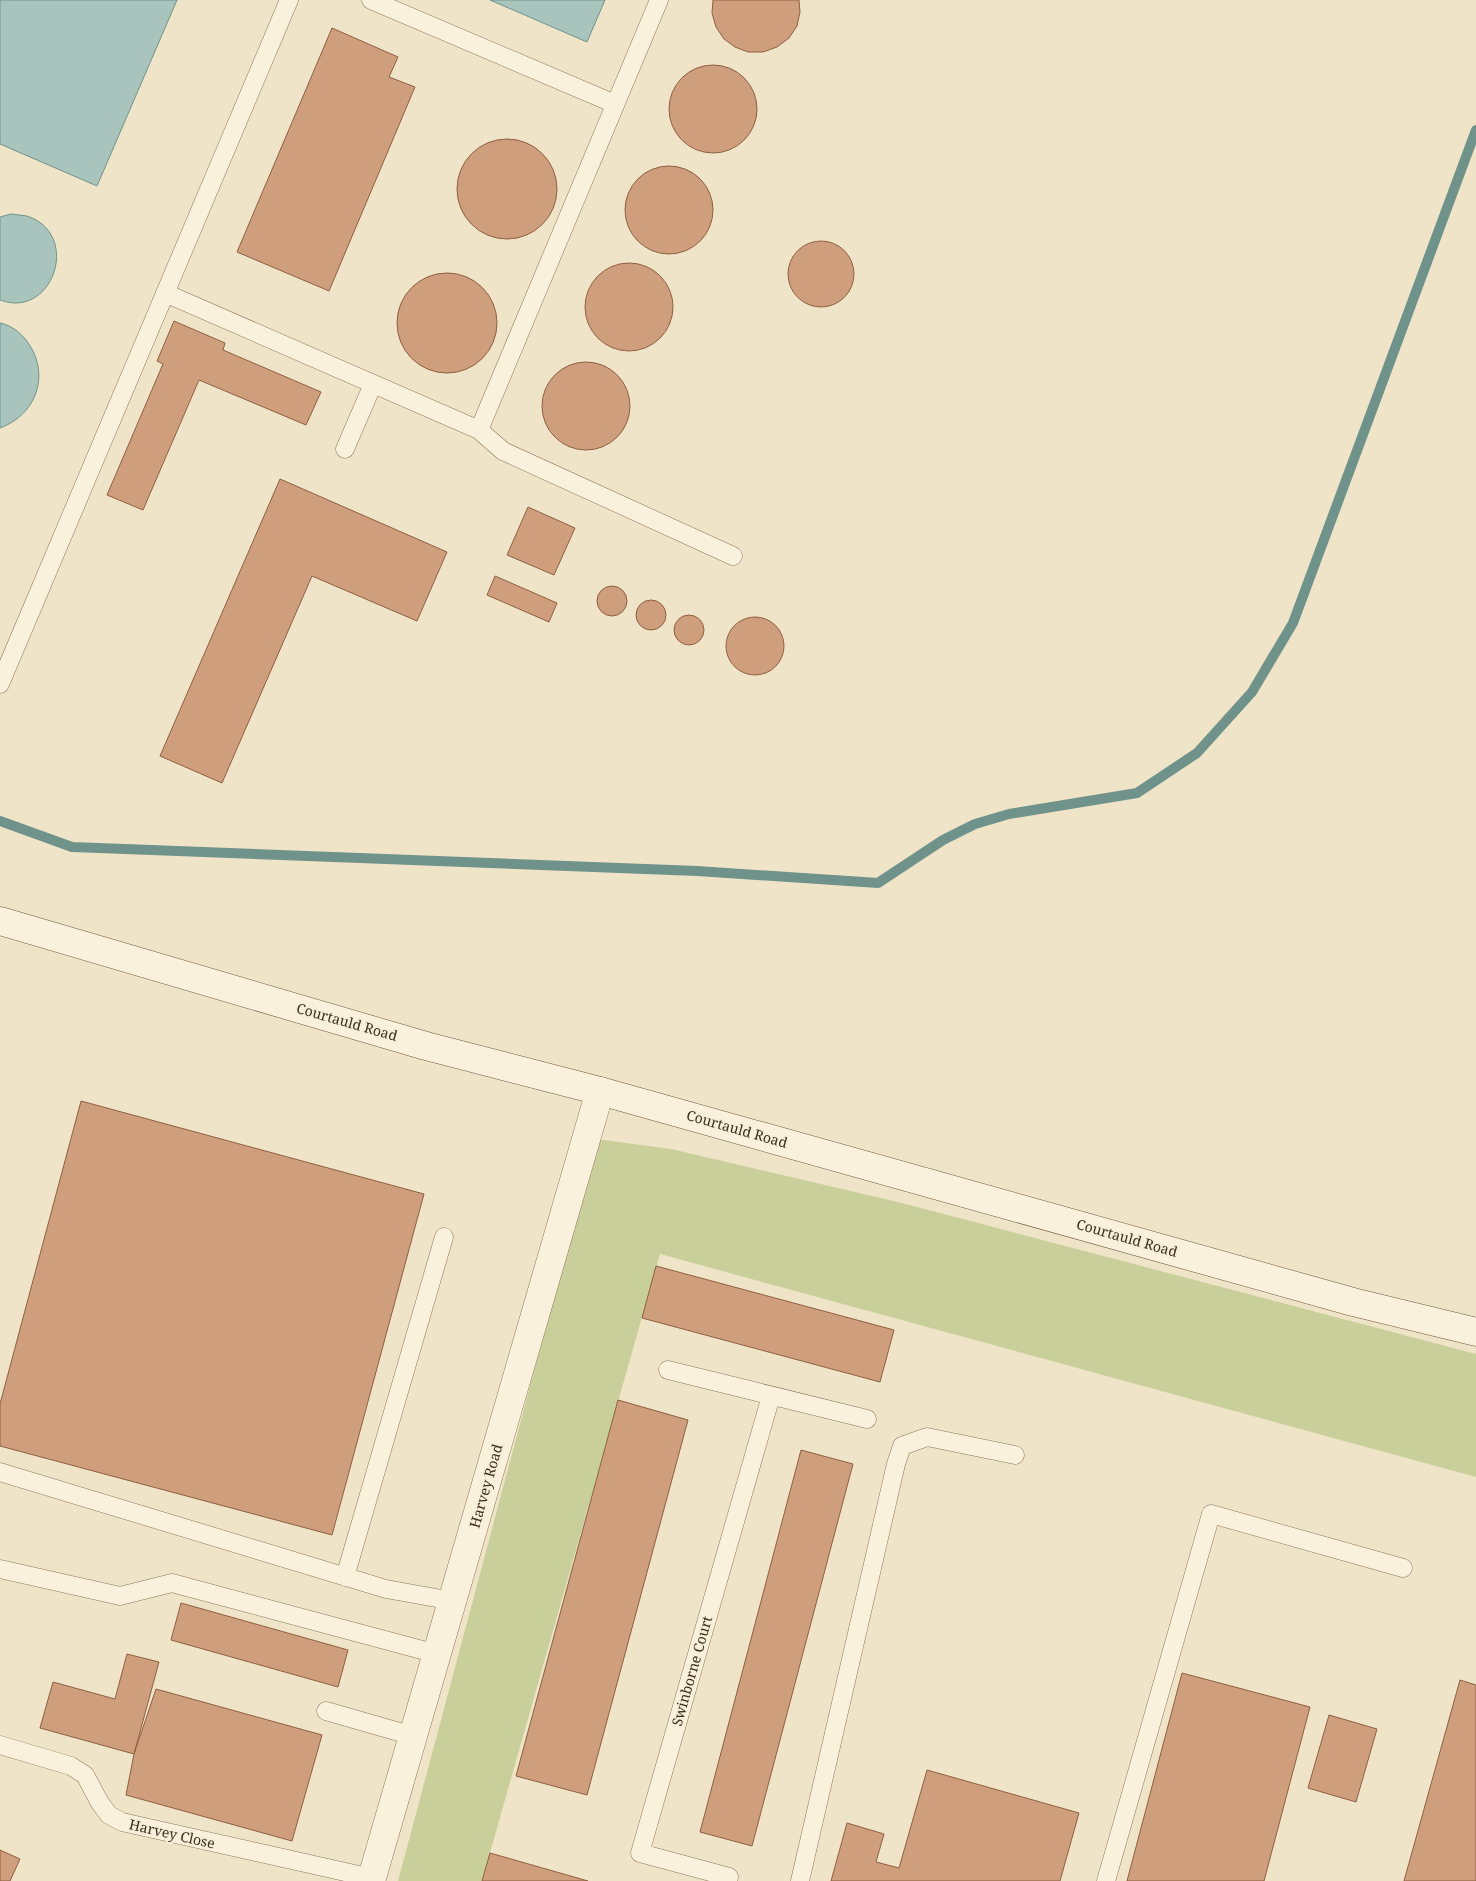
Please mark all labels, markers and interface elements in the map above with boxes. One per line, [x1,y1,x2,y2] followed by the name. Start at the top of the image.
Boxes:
[294,998,400,1045] street label: Courtauld Road
[684,1105,790,1152] street label: Courtauld Road
[1074,1214,1180,1261] street label: Courtauld Road
[464,1441,507,1530] street label: Harvey Road
[667,1614,716,1728] street label: Swinborne Court
[127,1814,217,1853] street label: Harvey Close

